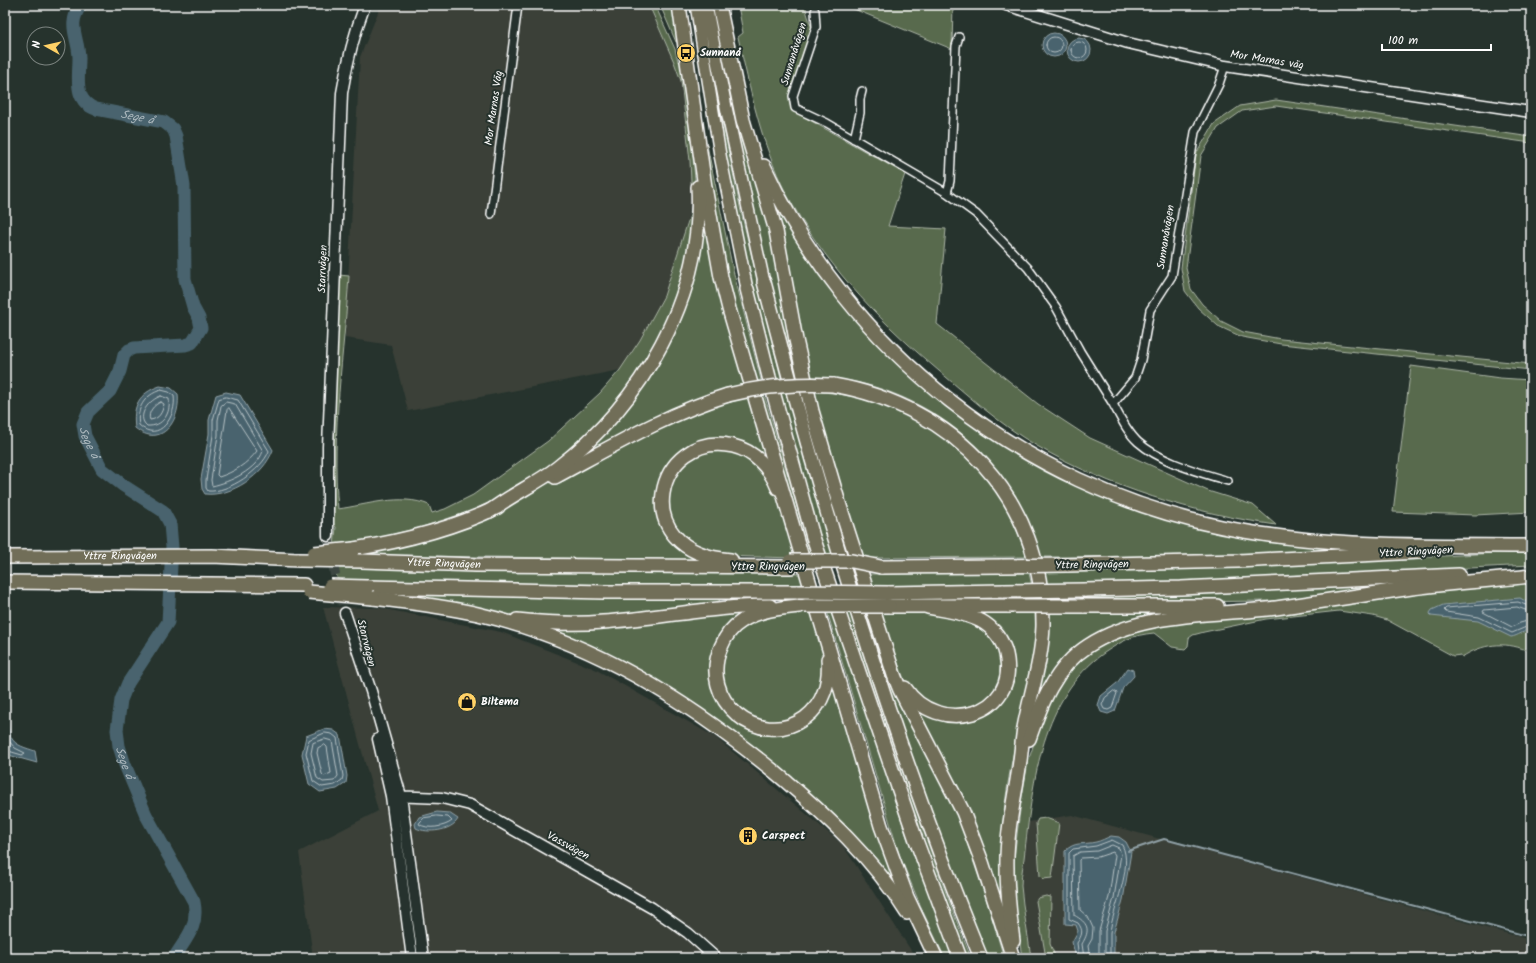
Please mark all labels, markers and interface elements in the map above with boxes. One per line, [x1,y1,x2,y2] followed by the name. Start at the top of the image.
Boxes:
[776,20,812,88] street label: Sunnanåvägen
[26,26,66,66] north arrow
[1382,26,1491,52] scale bar
[1388,31,1419,50] text: 100 m
[28,40,46,49] text: N
[675,42,697,64] bus stop icon: Sunnanå
[700,44,741,62] place label: Sunnanå
[1229,45,1305,75] street label: Mor Marnas väg
[480,69,508,147] street label: Mor Marnas Väg
[119,104,158,130] water label: Sege å
[1152,203,1180,270] street label: Sunnanåvägen
[313,244,333,294] street label: Starrvägen
[74,426,106,464] water label: Sege å
[1379,541,1453,563] street label: Yttre Ringvägen
[83,547,157,566] street label: Yttre Ringvägen
[407,554,481,574] street label: Yttre Ringvägen
[1055,555,1129,575] street label: Yttre Ringvägen
[731,558,805,576] street label: Yttre Ringvägen
[351,617,381,669] street label: Starrvägen
[456,691,478,713] shop icon: Biltema
[481,693,519,711] place label: Biltema
[110,744,140,784] water label: Sege å
[737,825,759,847] building icon: Carspect
[543,827,593,865] street label: Vassvägen
[762,827,806,845] place label: Carspect

